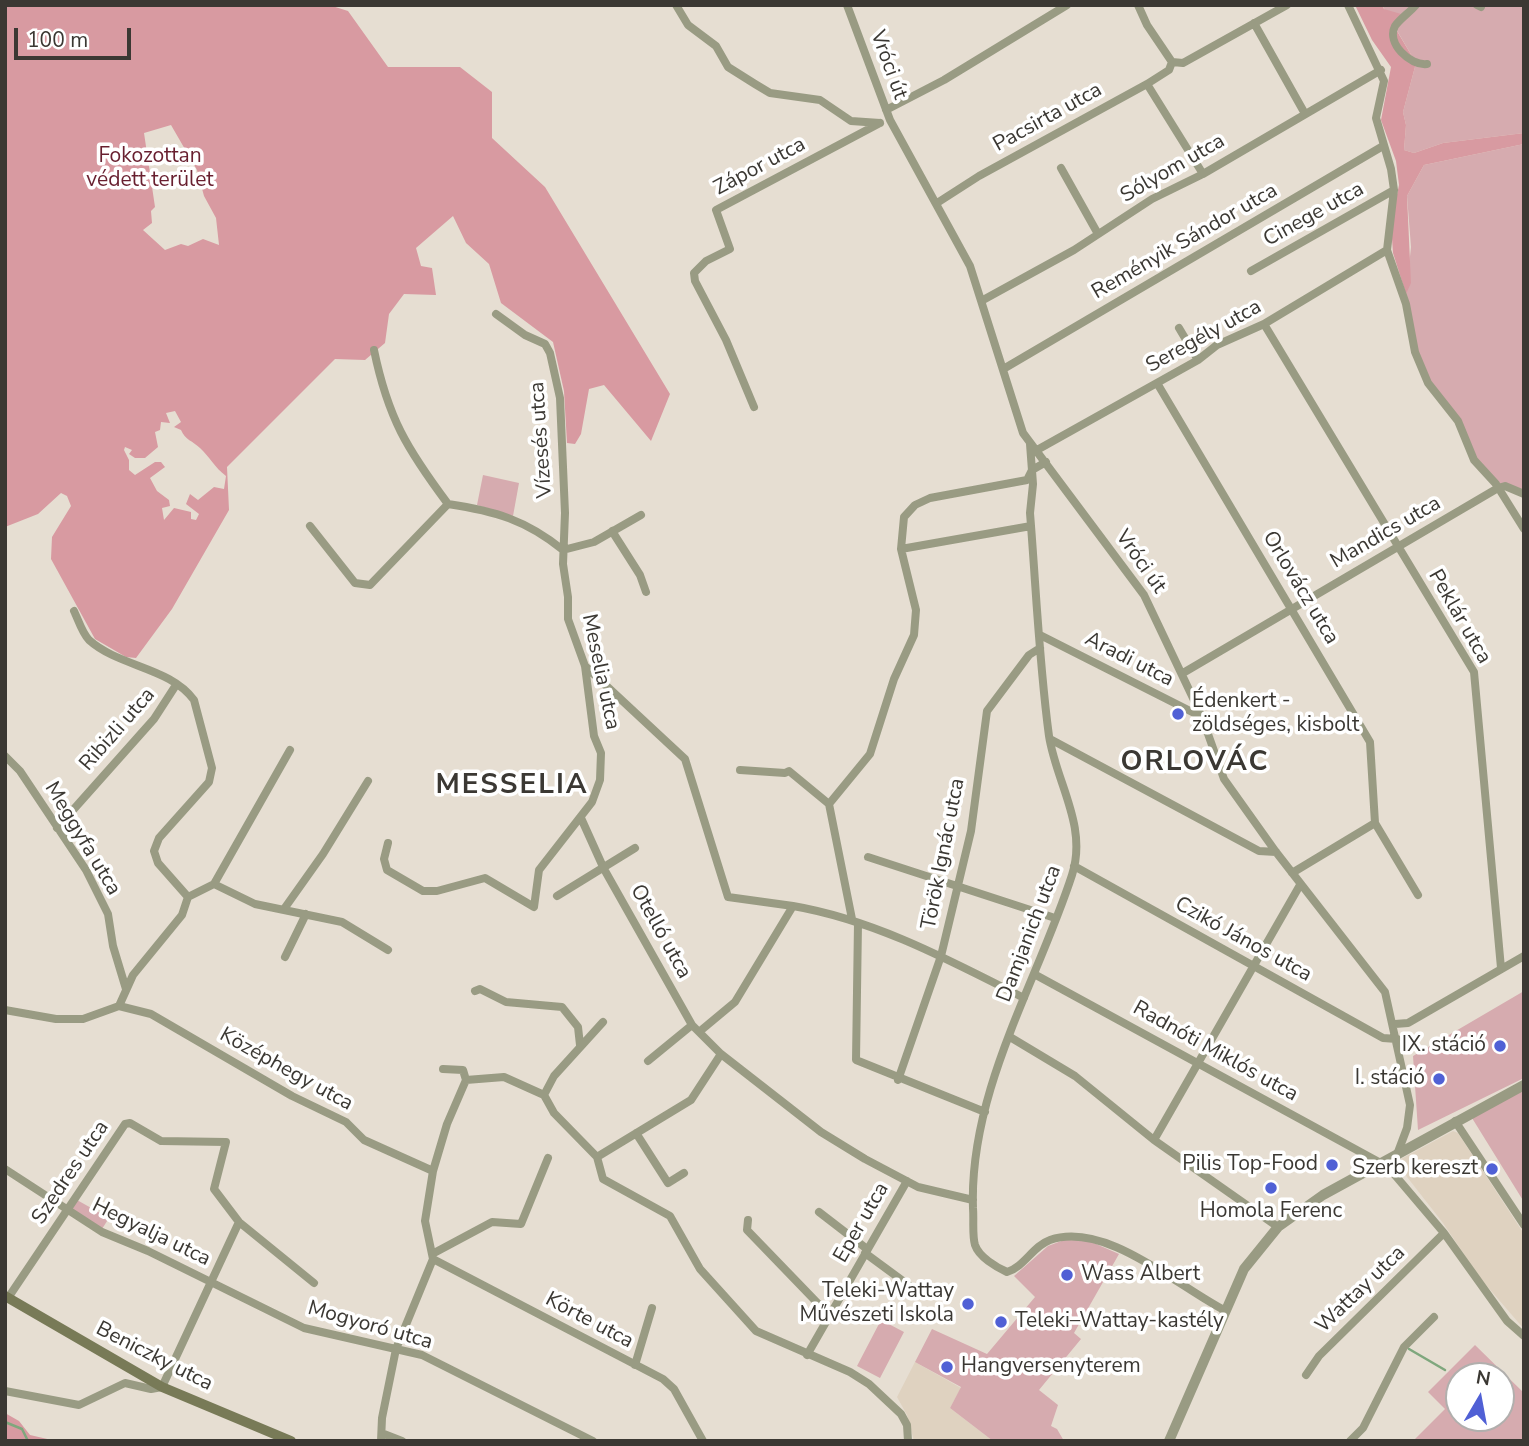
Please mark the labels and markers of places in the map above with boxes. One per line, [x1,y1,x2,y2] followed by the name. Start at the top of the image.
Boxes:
[1192,689,1359,739] place label: Édenkert - zöldséges, kisbolt
[1170,706,1186,722] marker: Édenkert - zöldséges, kisbolt
[1402,1033,1486,1059] place label: IX. stáció
[1492,1038,1508,1054] marker: IX. stáció
[1355,1066,1425,1092] place label: I. stáció
[1431,1071,1447,1087] marker: I. stáció
[1182,1152,1318,1178] place label: Pilis Top-Food
[1352,1156,1478,1182] place label: Szerb kereszt
[1324,1157,1340,1173] marker: Pilis Top-Food
[1484,1161,1500,1177] marker: Szerb kereszt
[1263,1180,1279,1196] marker: Homola Ferenc
[1200,1199,1342,1225] place label: Homola Ferenc
[1081,1262,1200,1288] place label: Wass Albert
[1059,1267,1075,1283] marker: Wass Albert
[799,1279,954,1329] place label: Teleki-Wattay Művészeti Iskola
[960,1296,976,1312] marker: Teleki-Wattay Művészeti Iskola
[1015,1309,1224,1335] place label: Teleki–Wattay-kastély
[993,1314,1009,1330] marker: Teleki–Wattay-kastély
[961,1354,1141,1380] place label: Hangversenyterem
[939,1359,955,1375] marker: Hangversenyterem

